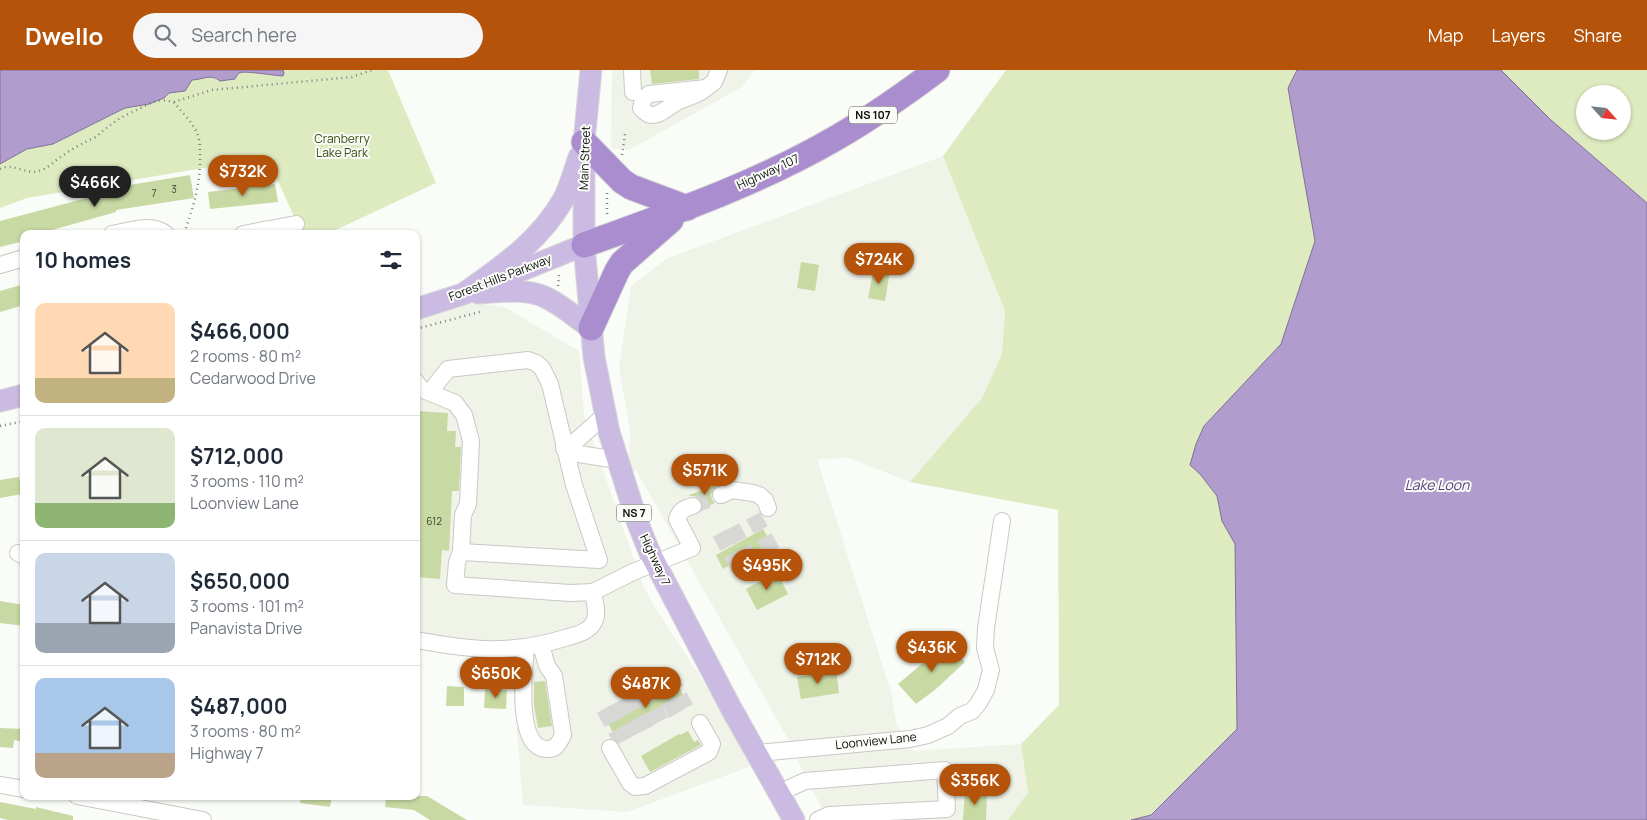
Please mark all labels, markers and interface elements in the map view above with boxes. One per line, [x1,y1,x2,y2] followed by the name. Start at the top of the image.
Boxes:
[133,13,483,58] search box
[25,19,103,52] text: Dwello
[151,21,179,49] icon: search
[191,22,297,48] text: Search here
[1428,23,1463,47] text: Map
[1491,23,1545,47] text: Layers
[1573,23,1622,47] text: Share
[1576,85,1631,140] north arrow
[1576,85,1631,140] map controls
[849,106,897,124] road number: NS 107
[575,125,594,190] street label: Main Street
[314,130,370,161] park label: Cranberry Lake Park
[734,150,802,193] street label: Highway 107
[208,154,278,197] pin: $732K
[219,160,267,182] text: $732K
[60,166,130,208] pin: $466K
[70,171,120,193] text: $466K
[171,182,177,196] house number: 3
[151,186,157,200] house number: 7
[844,242,914,285] pin: $724K
[35,246,131,274] text: 10 homes
[377,246,405,274] icon: filters
[855,248,903,270] text: $724K
[446,250,554,305] street label: Forest Hills Parkway
[190,317,290,345] text: $466,000
[75,323,135,383] icon: home
[190,345,301,367] text: 2 rooms · 80 m²
[190,367,316,389] text: Cedarwood Drive
[190,442,284,470] text: $712,000
[75,448,135,508] icon: home
[670,454,740,496] pin: $571K
[682,459,728,481] text: $571K
[190,470,304,492] text: 3 rooms · 110 m²
[1405,475,1470,494] water label: Lake Loon
[190,492,299,514] text: Loonview Lane
[616,504,652,522] road number: NS 7
[426,514,442,528] house number: 612
[636,531,675,588] street label: Highway 7
[732,548,802,591] pin: $495K
[742,554,792,576] text: $495K
[190,567,290,595] text: $650,000
[75,573,135,633] icon: home
[190,595,304,617] text: 3 rooms · 101 m²
[190,617,302,639] text: Panavista Drive
[897,630,967,673] pin: $436K
[907,636,957,658] text: $436K
[783,642,853,685] pin: $712K
[795,648,841,670] text: $712K
[461,656,531,699] pin: $650K
[471,662,521,684] text: $650K
[611,666,681,709] pin: $487K
[622,672,670,694] text: $487K
[190,692,288,720] text: $487,000
[75,698,135,758] icon: home
[190,720,301,742] text: 3 rooms · 80 m²
[834,728,917,753] street label: Loonview Lane
[190,742,264,764] text: Highway 7
[940,764,1010,806] pin: $356K
[950,769,1000,791] text: $356K

